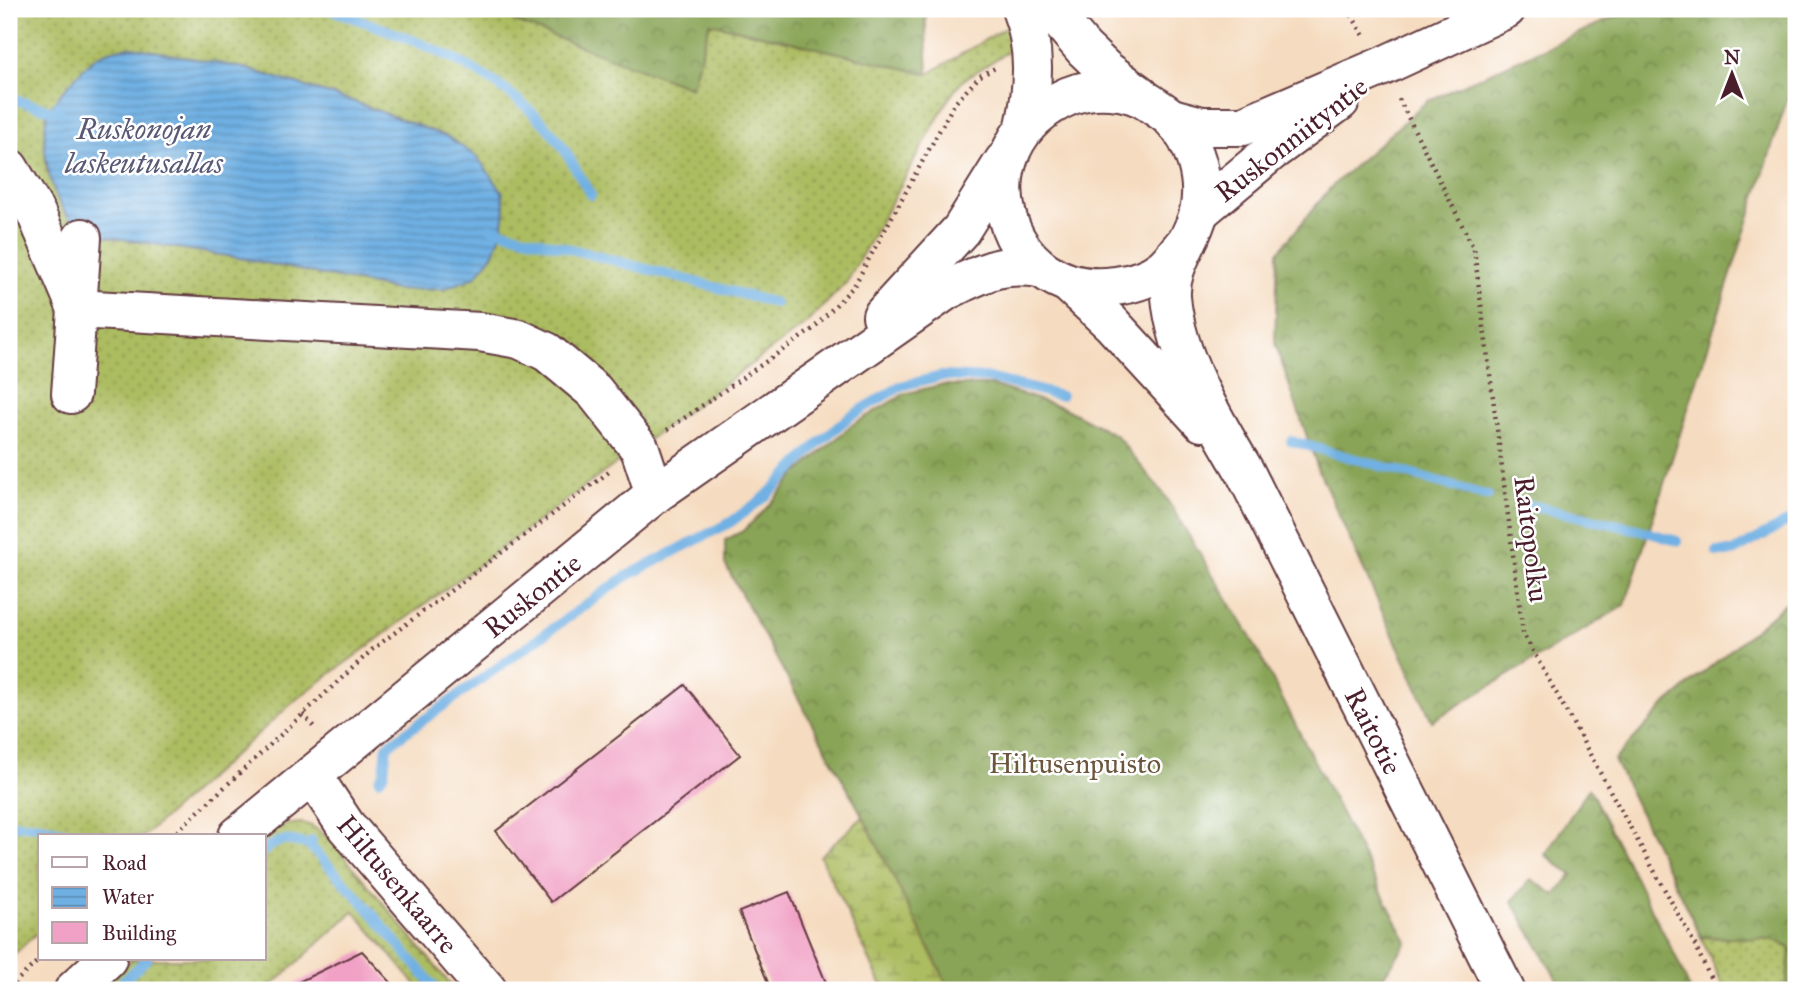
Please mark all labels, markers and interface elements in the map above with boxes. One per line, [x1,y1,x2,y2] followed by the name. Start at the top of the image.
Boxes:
[1696,38,1766,108] north arrow
[1724,46,1740,69] text: N
[1208,69,1375,210] street label: Ruskonniityntie
[64,111,224,181] water label: Ruskonojan laskeutusallas
[1506,474,1557,604] street label: Raitopolku
[476,545,588,645] street label: Ruskontie
[1337,682,1410,780] street label: Raitotie
[989,746,1161,781] park label: Hiltusenpuisto
[329,808,466,961] street label: Hiltusenkaarre
[38,834,266,960] legend
[102,850,147,876] text: Road
[102,884,154,910] text: Water
[102,920,176,946] text: Building

